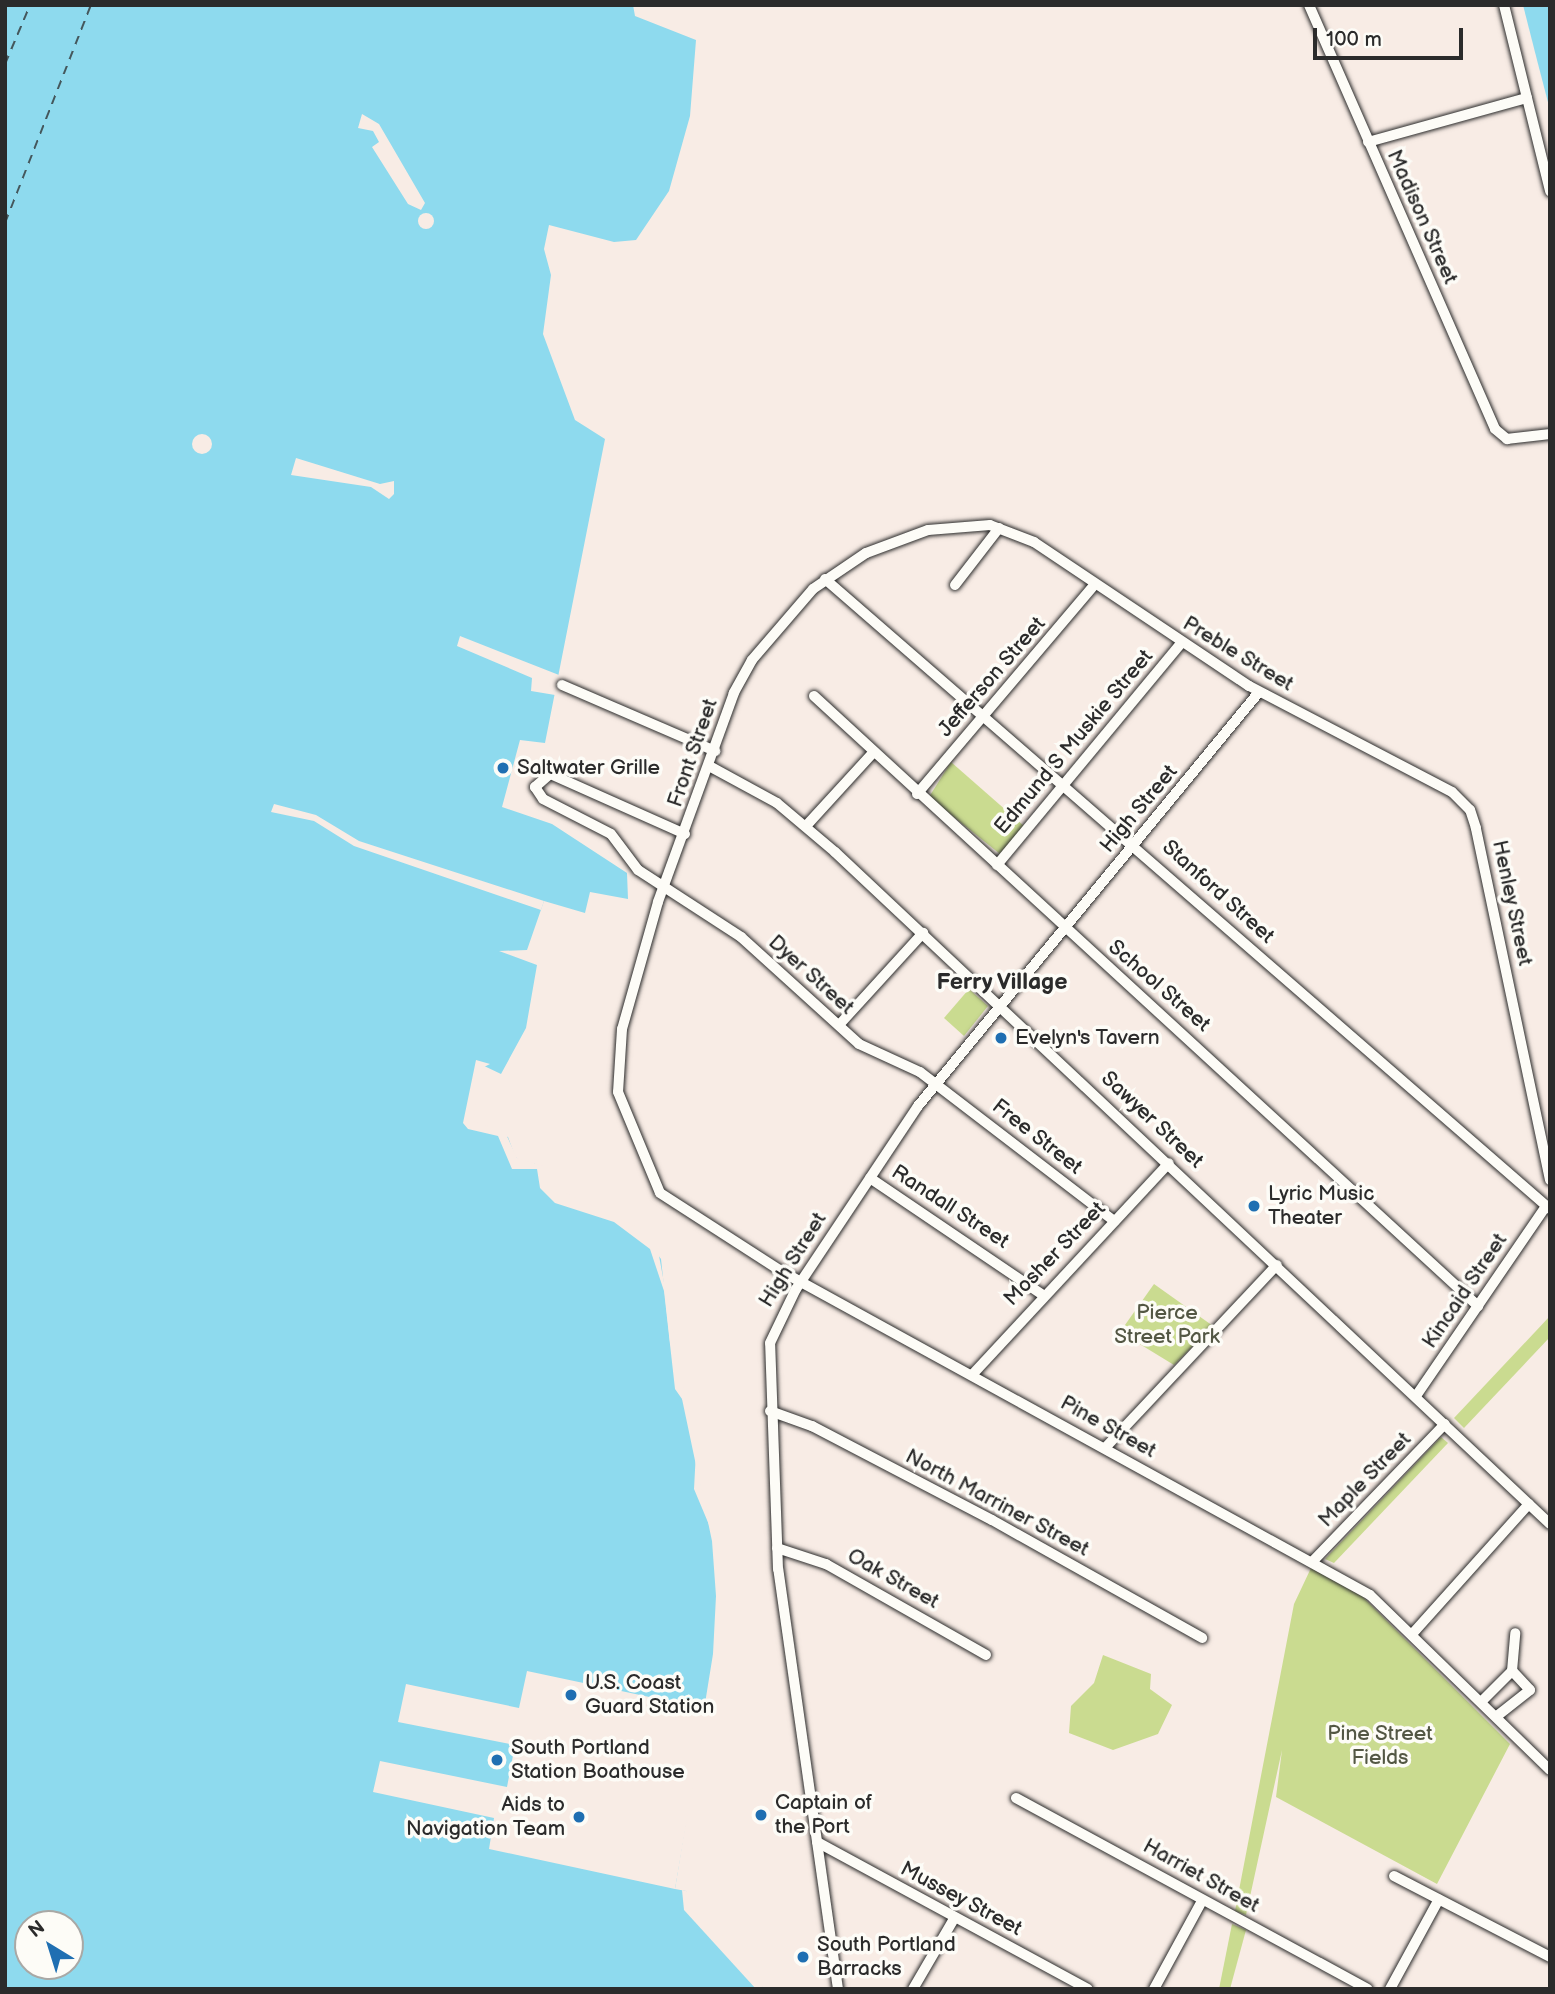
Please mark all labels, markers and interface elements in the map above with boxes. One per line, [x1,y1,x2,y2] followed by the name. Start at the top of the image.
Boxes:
[1317,14,1468,58] scale bar
[1326,27,1382,52] text: 100 m
[1381,146,1463,288] street label: Madison Street
[1178,611,1298,697] street label: Preble Street
[933,612,1051,742] street label: Jefferson Street
[989,644,1159,840] street label: Edmund S Muskie Street
[663,695,723,811] street label: Front Street
[517,755,660,781] place label: Saltwater Grille
[495,760,511,776] marker: Saltwater Grille
[1095,760,1183,858] street label: High Street
[1157,835,1279,949] street label: Stanford Street
[1486,837,1538,969] street label: Henley Street
[763,930,859,1020] street label: Dyer Street
[1103,935,1215,1037] street label: School Street
[936,968,1068,996] district label: Ferry Village
[1015,1025,1160,1051] place label: Evelyn's Tavern
[993,1030,1009,1046] marker: Evelyn's Tavern
[1096,1066,1208,1174] street label: Sawyer Street
[987,1094,1087,1180] street label: Free Street
[886,1160,1014,1254] street label: Randall Street
[1268,1181,1374,1231] place label: Lyric Music Theater
[999,1197,1111,1311] street label: Mosher Street
[1246,1198,1262,1214] marker: Lyric Music Theater
[754,1208,832,1312] street label: High Street
[1417,1229,1513,1353] street label: Kincaid Street
[1114,1300,1220,1350] park label: Pierce Street Park
[1056,1390,1160,1464] street label: Pine Street
[1313,1427,1417,1533] street label: Maple Street
[901,1444,1093,1562] street label: North Marriner Street
[843,1543,943,1615] street label: Oak Street
[585,1670,715,1720] place label: U.S. Coast Guard Station
[563,1687,579,1703] marker: U.S. Coast Guard Station
[1327,1721,1433,1771] park label: Pine Street Fields
[511,1735,685,1785] place label: South Portland Station Boathouse
[489,1752,505,1768] marker: South Portland Station Boathouse
[775,1790,872,1840] place label: Captain of the Port
[405,1792,565,1842] place label: Aids to Navigation Team
[753,1807,769,1823] marker: Captain of the Port
[571,1809,587,1825] marker: Aids to Navigation Team
[1138,1834,1264,1918] street label: Harriet Street
[895,1856,1027,1942] street label: Mussey Street
[14,1910,84,1980] north arrow
[24,1916,50,1943] text: N
[817,1932,956,1982] place label: South Portland Barracks
[795,1949,811,1965] marker: South Portland Barracks

